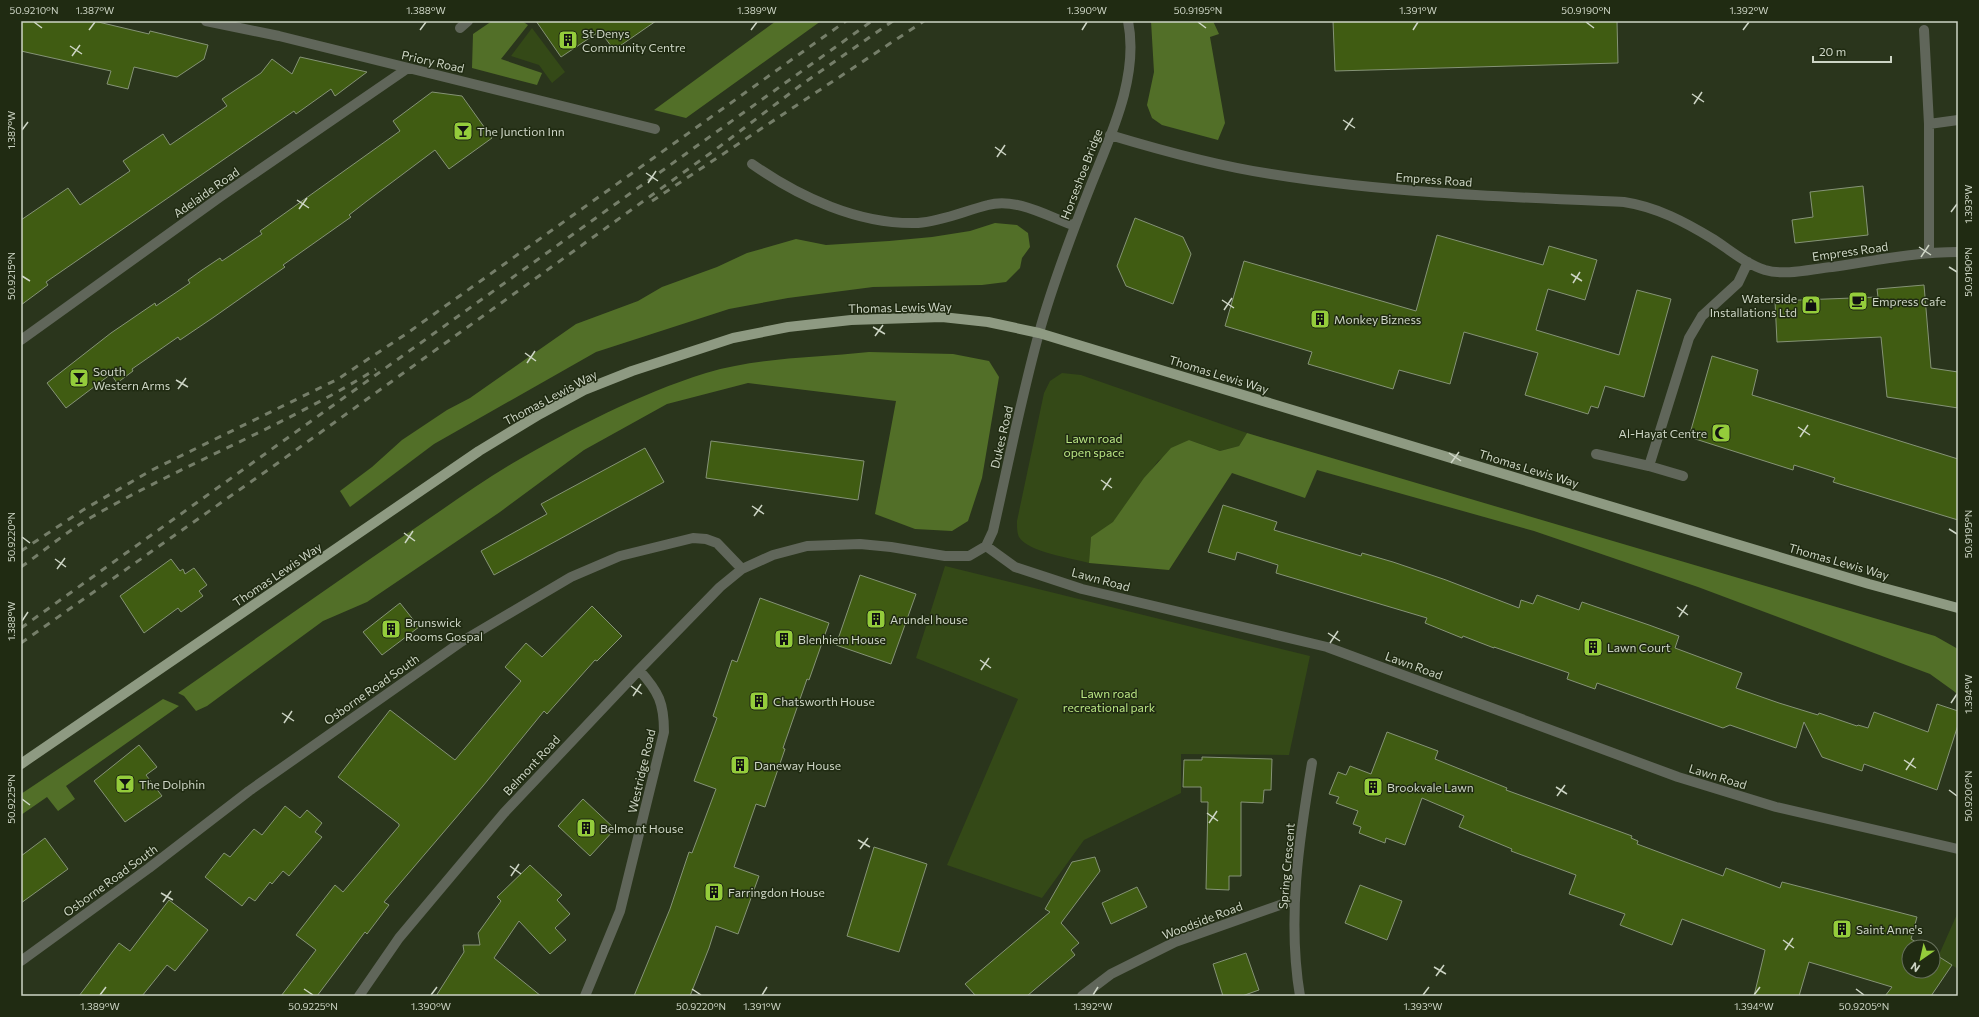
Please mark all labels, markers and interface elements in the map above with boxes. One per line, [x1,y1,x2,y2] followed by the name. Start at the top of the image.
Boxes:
[10,4,58,16] text: 50.9210°N
[76,4,114,16] text: 1.387°W
[406,4,446,16] text: 1.388°W
[737,4,777,16] text: 1.389°W
[1067,4,1107,16] text: 1.390°W
[1174,4,1222,16] text: 50.9195°N
[1399,4,1437,16] text: 1.391°W
[1561,4,1611,16] text: 50.9190°N
[1730,4,1768,16] text: 1.392°W
[582,26,686,54] place label: St Denys Community Centre
[557,29,579,51] building icon: St Denys Community Centre
[1813,38,1891,64] scale bar
[1819,44,1846,58] text: 20 m
[400,47,466,75] street label: Priory Road
[5,111,17,149] text: 1.387°W
[452,120,474,142] bar icon: The Junction Inn
[477,124,565,139] place label: The Junction Inn
[1057,127,1105,221] street label: Horseshoe Bridge
[170,164,242,220] street label: Adelaide Road
[1395,169,1473,189] street label: Empress Road
[1962,185,1974,223] text: 1.393°W
[1811,239,1889,263] street label: Empress Road
[1962,247,1974,297] text: 50.9190°N
[5,252,17,300] text: 50.9215°N
[1847,290,1869,312] cafe icon: Empress Cafe
[1710,291,1797,319] place label: Waterside Installations Ltd
[1800,294,1822,316] shop icon: Waterside Installations Ltd
[1872,294,1946,308] place label: Empress Cafe
[848,299,952,315] street label: Thomas Lewis Way
[1309,308,1331,330] building icon: Monkey Bizness
[1334,312,1421,326] place label: Monkey Bizness
[1167,352,1271,396] street label: Thomas Lewis Way
[93,364,170,392] place label: South Western Arms
[501,366,599,428] street label: Thomas Lewis Way
[68,367,90,389] bar icon: South Western Arms
[987,404,1015,470] street label: Dukes Road
[1710,422,1732,444] mosque icon: Al-Hayat Centre
[1619,426,1707,440] place label: Al-Hayat Centre
[1064,431,1124,459] park label: Lawn road open space
[1477,446,1581,490] street label: Thomas Lewis Way
[1962,510,1974,558] text: 50.9195°N
[5,512,17,562] text: 50.9220°N
[230,539,324,609] street label: Thomas Lewis Way
[1787,540,1891,582] street label: Thomas Lewis Way
[1070,564,1132,594] street label: Lawn Road
[5,601,17,641] text: 1.388°W
[865,608,887,630] building icon: Arundel house
[890,612,968,626] place label: Arundel house
[405,615,483,643] place label: Brunswick Rooms Gospal
[380,618,402,640] building icon: Brunswick Rooms Gospal
[773,628,795,650] building icon: Blenhiem House
[798,632,886,646] place label: Blenhiem House
[1582,636,1604,658] building icon: Lawn Court
[1607,640,1671,654] place label: Lawn Court
[1383,648,1445,682] street label: Lawn Road
[321,651,421,727] street label: Osborne Road South
[1962,674,1974,714] text: 1.394°W
[1063,686,1156,714] park label: Lawn road recreational park
[748,690,770,712] building icon: Chatsworth House
[773,694,875,708] place label: Chatsworth House
[625,727,658,814] street label: Westridge Road
[500,732,562,798] street label: Belmont Road
[729,754,751,776] building icon: Daneway House
[754,758,841,772] place label: Daneway House
[1687,761,1749,791] street label: Lawn Road
[1962,770,1974,822] text: 50.9200°N
[114,773,136,795] bar icon: The Dolphin
[5,774,17,824] text: 50.9225°N
[1362,776,1384,798] building icon: Brookvale Lawn
[139,777,205,791] place label: The Dolphin
[1387,780,1474,794] place label: Brookvale Lawn
[575,817,597,839] building icon: Belmont House
[600,821,684,835] place label: Belmont House
[1275,822,1297,910] street label: Spring Crescent
[60,841,160,919] street label: Osborne Road South
[703,881,725,903] building icon: Farringdon House
[728,885,825,899] place label: Farringdon House
[1160,898,1244,942] street label: Woodside Road
[1831,918,1853,940] building icon: Saint Anne's
[1856,922,1923,936] place label: Saint Anne's
[1901,939,1941,979] north arrow
[1908,960,1922,975] text: N
[80,1000,120,1012] text: 1.389°W
[288,1000,338,1012] text: 50.9225°N
[411,1000,451,1012] text: 1.390°W
[676,1000,726,1012] text: 50.9220°N
[743,1000,781,1012] text: 1.391°W
[1074,1000,1112,1012] text: 1.392°W
[1404,1000,1442,1012] text: 1.393°W
[1734,1000,1774,1012] text: 1.394°W
[1839,1000,1889,1012] text: 50.9205°N

